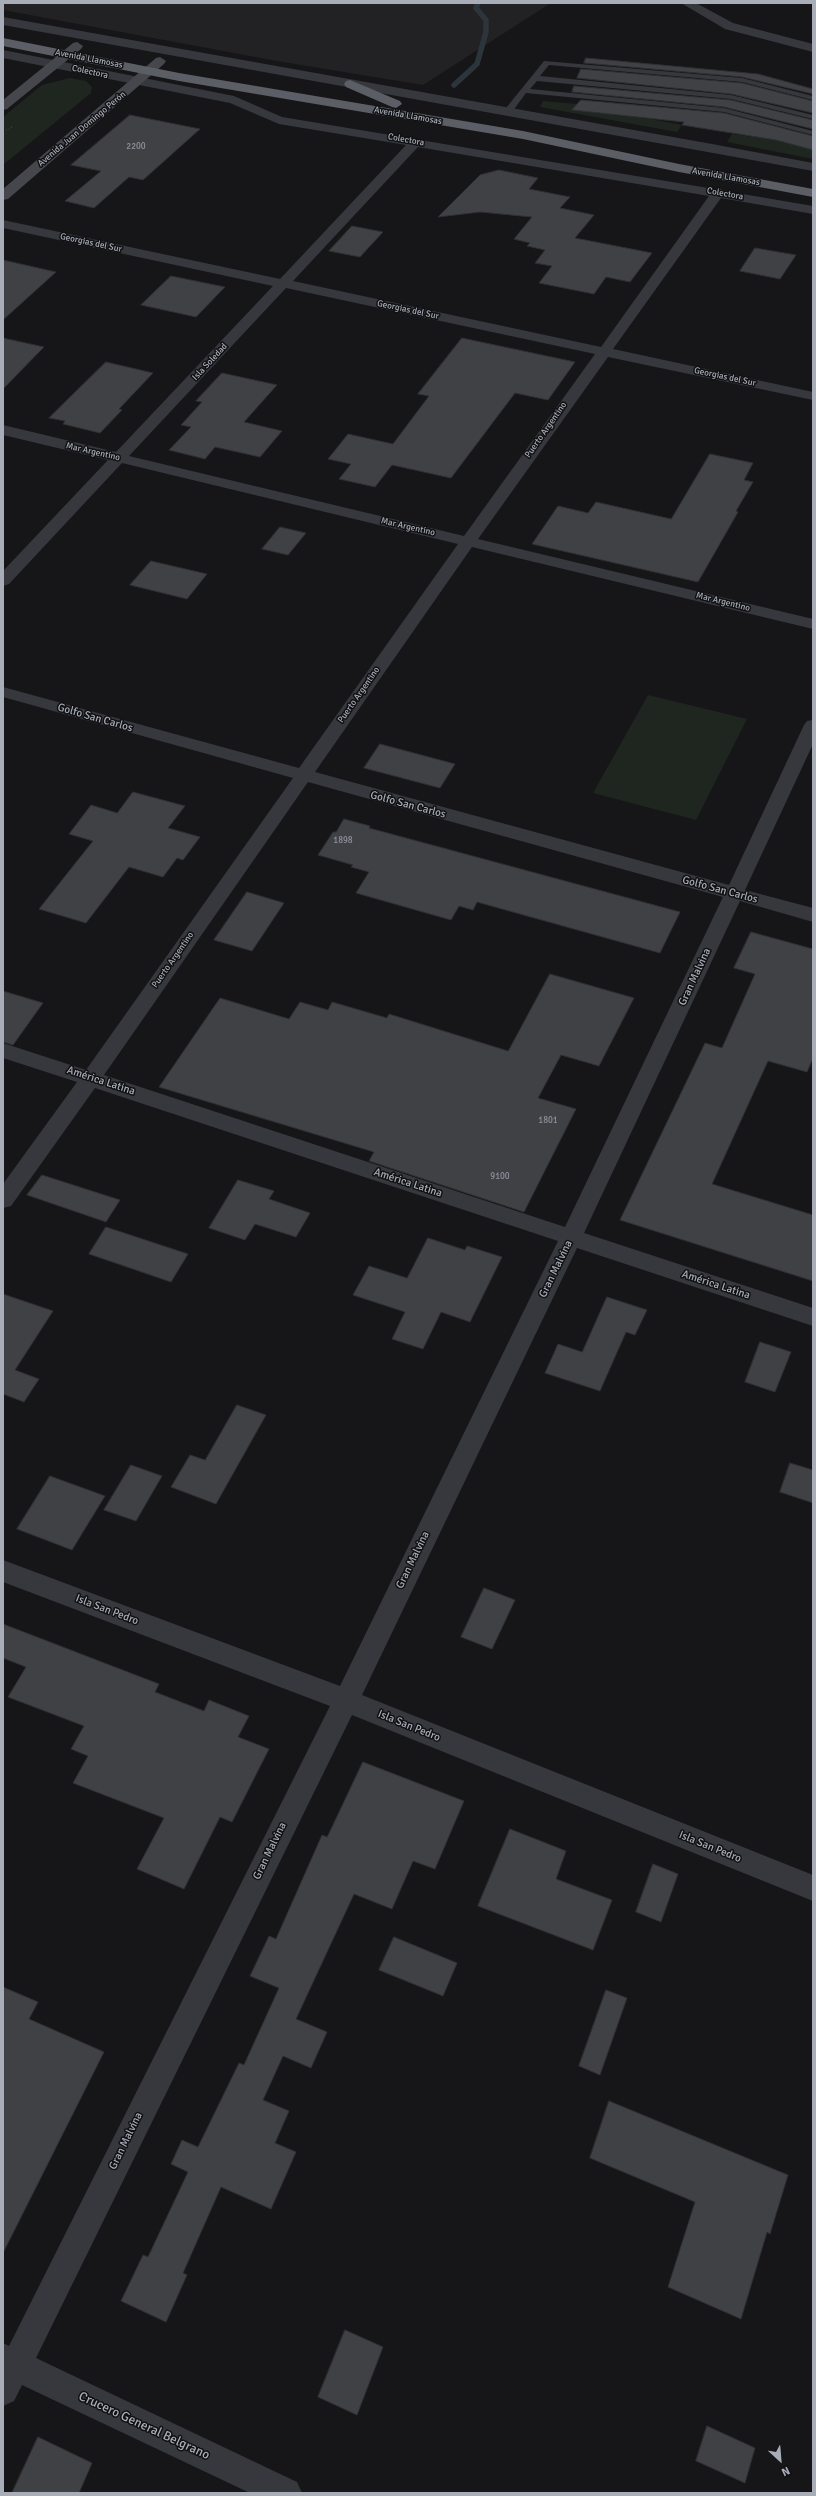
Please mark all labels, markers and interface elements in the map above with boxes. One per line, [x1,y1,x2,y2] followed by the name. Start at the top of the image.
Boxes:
[54,47,124,71] street label: Avenida Llamosas
[71,63,109,81] street label: Colectora
[36,89,128,169] street label: Avenida Juan Domingo Perón
[373,105,443,127] street label: Avenida Llamosas
[387,131,425,149] street label: Colectora
[126,142,146,152] house number: 2200
[691,166,761,188] street label: Avenida Llamosas
[706,185,744,203] street label: Colectora
[59,231,123,255] street label: Georgias del Sur
[376,298,440,322] street label: Georgias del Sur
[190,341,230,383] street label: Isla Soledad
[693,365,757,389] street label: Georgias del Sur
[523,400,569,460] street label: Puerto Argentino
[65,441,121,463] street label: Mar Argentino
[380,516,436,538] street label: Mar Argentino
[695,590,751,614] street label: Mar Argentino
[336,665,382,725] street label: Puerto Argentino
[56,701,134,735] street label: Golfo San Carlos
[369,789,447,821] street label: Golfo San Carlos
[333,836,353,846] house number: 1898
[681,874,759,906] street label: Golfo San Carlos
[150,930,196,990] street label: Puerto Argentino
[676,946,714,1008] street label: Gran Malvina
[65,1064,137,1098] street label: América Latina
[538,1116,558,1126] house number: 1801
[372,1166,444,1200] street label: América Latina
[490,1172,510,1182] house number: 9100
[536,1238,576,1300] street label: Gran Malvina
[680,1268,752,1302] street label: América Latina
[393,1529,433,1591] street label: Gran Malvina
[74,1592,140,1628] street label: Isla San Pedro
[376,1707,442,1745] street label: Isla San Pedro
[250,1820,290,1882] street label: Gran Malvina
[677,1828,743,1866] street label: Isla San Pedro
[106,2110,146,2172] street label: Gran Malvina
[76,2389,212,2463] street label: Crucero General Belgrano
[760,2440,800,2480] north arrow
[779,2464,792,2479] text: N

